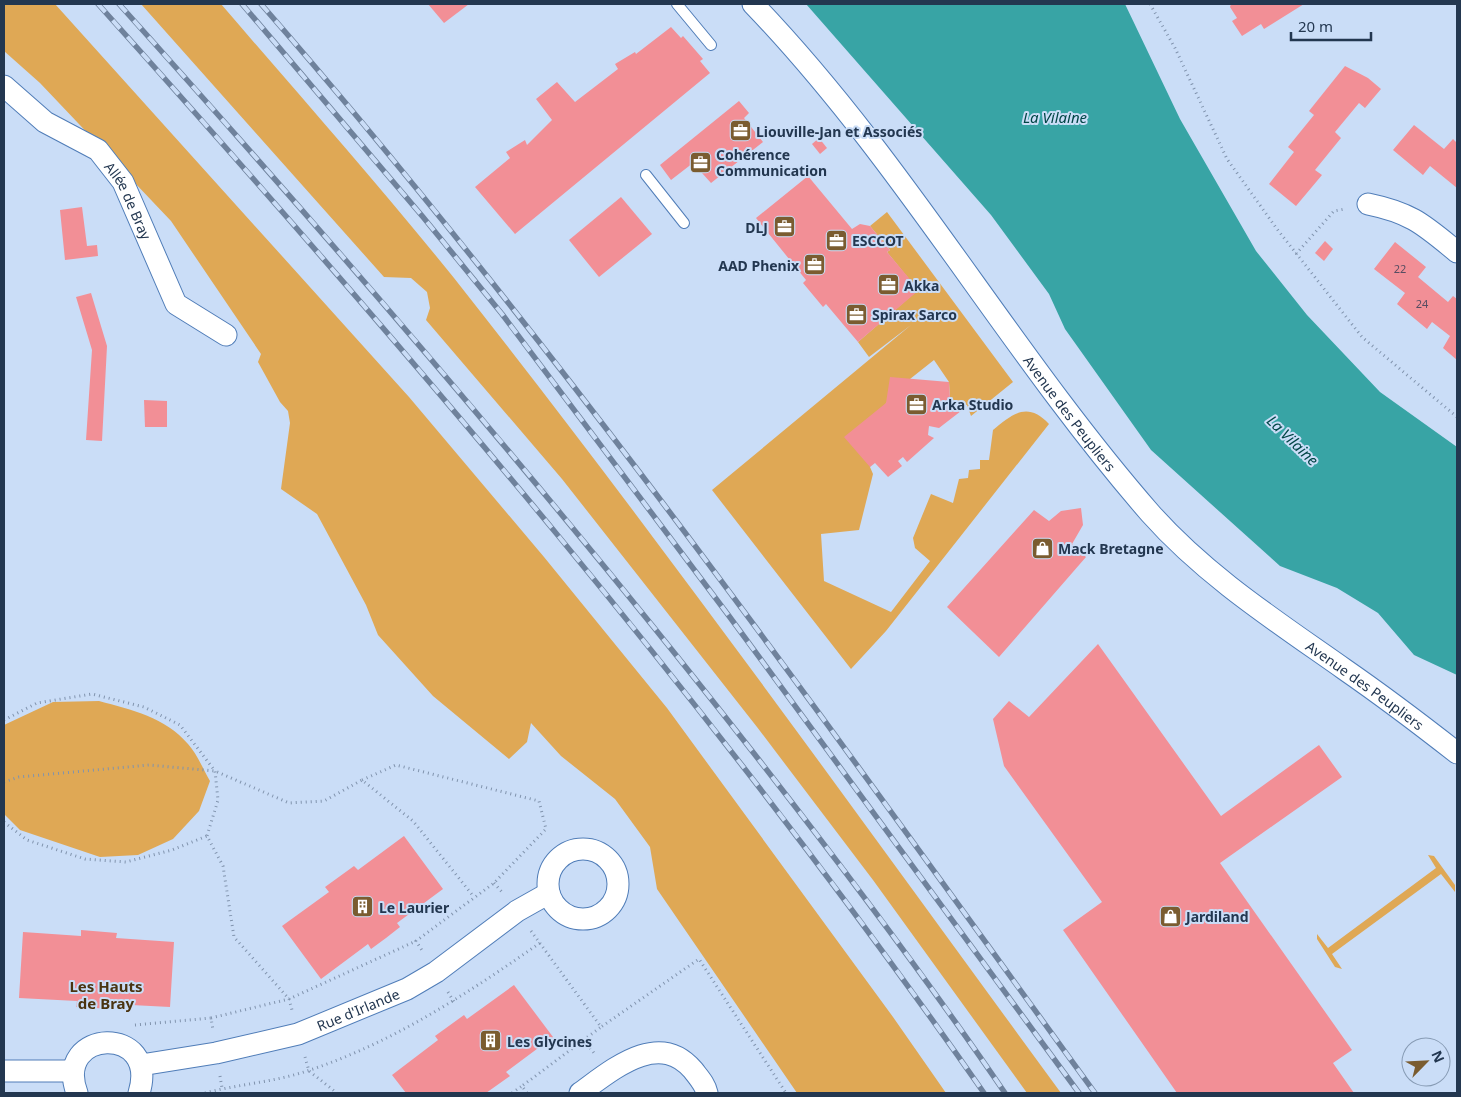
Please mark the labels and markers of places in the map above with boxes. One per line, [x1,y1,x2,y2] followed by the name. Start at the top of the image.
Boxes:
[728,119,752,143] office icon: Liouville-Jan et Associés
[756,122,922,141] place label: Liouville-Jan et Associés
[716,145,827,180] place label: Cohérence Communication
[688,150,712,174] office icon: Cohérence Communication
[772,215,796,239] office icon: DLJ
[745,218,768,237] place label: DLJ
[824,228,848,252] office icon: ESCCOT
[852,231,904,250] place label: ESCCOT
[803,253,827,277] office icon: AAD Phenix
[718,256,800,275] place label: AAD Phenix
[876,273,900,297] office icon: Akka
[904,276,939,295] place label: Akka
[844,302,868,326] office icon: Spirax Sarco
[872,305,957,324] place label: Spirax Sarco
[904,392,928,416] office icon: Arka Studio
[932,395,1014,414] place label: Arka Studio
[1030,536,1054,560] shop icon: Mack Bretagne
[1058,539,1164,558] place label: Mack Bretagne
[351,895,375,919] building icon: Le Laurier
[379,898,450,917] place label: Le Laurier
[1158,904,1182,928] shop icon: Jardiland
[1184,907,1249,926] place label: Jardiland
[479,1029,503,1053] building icon: Les Glycines
[507,1032,592,1051] place label: Les Glycines

